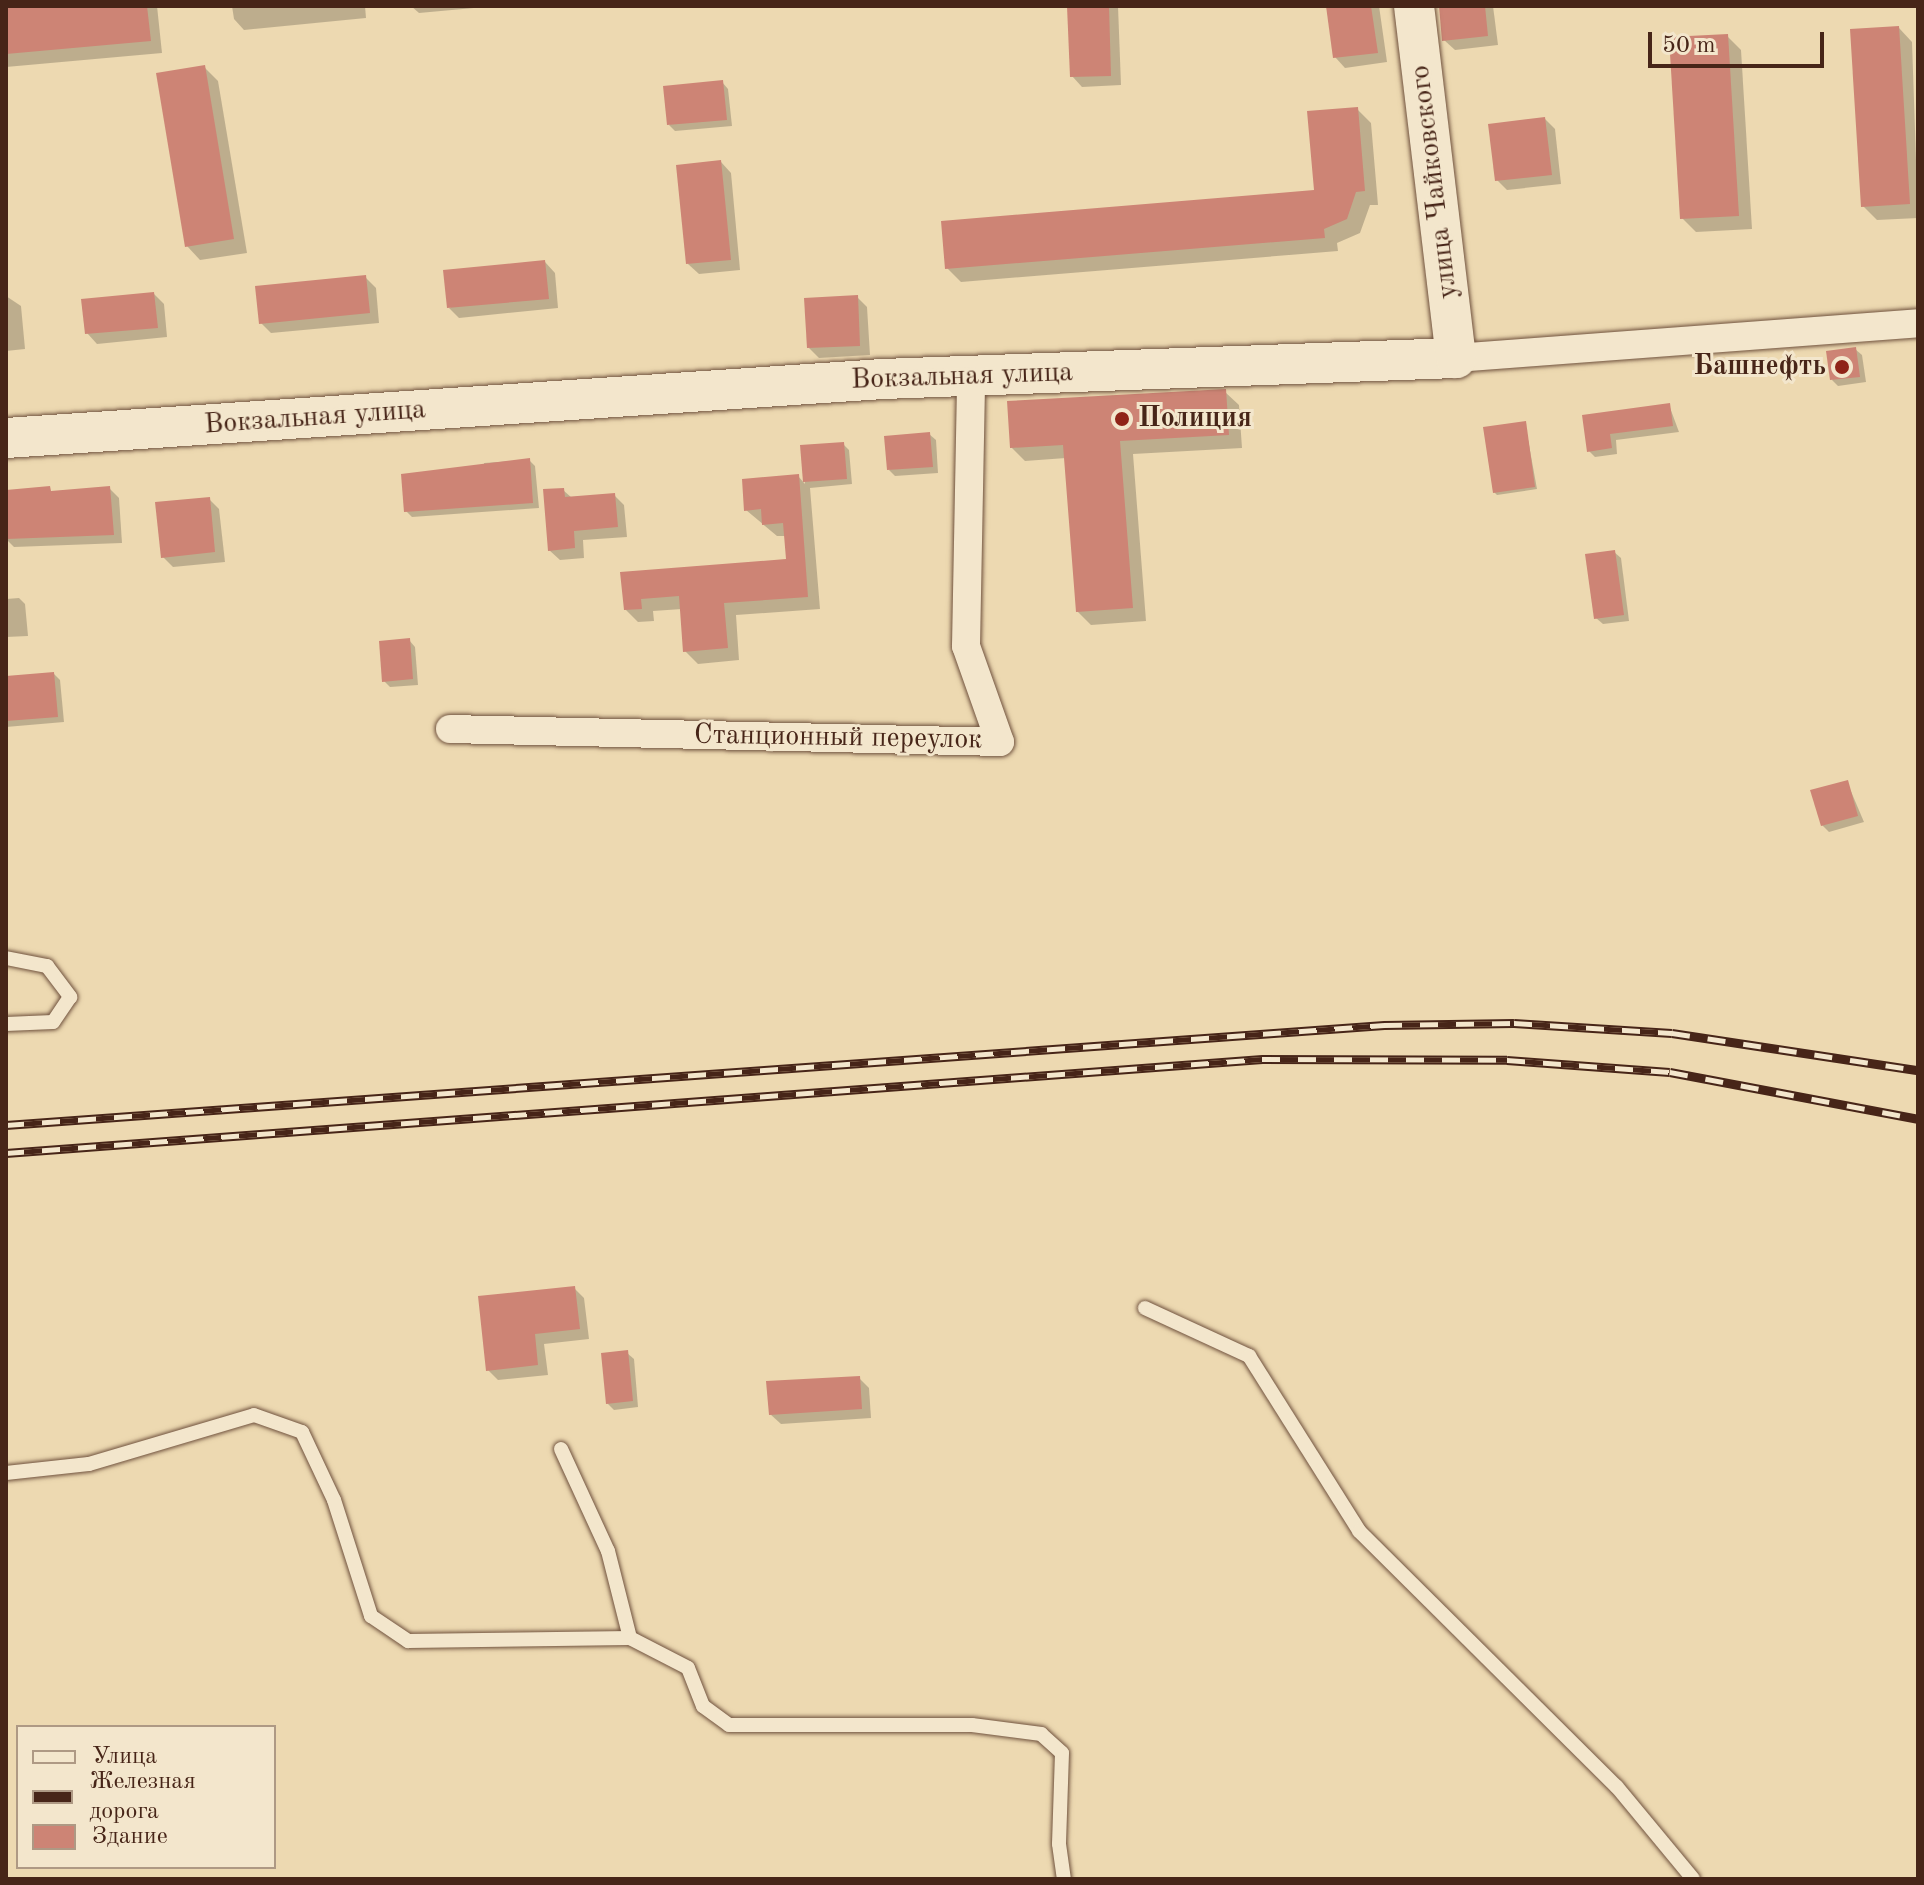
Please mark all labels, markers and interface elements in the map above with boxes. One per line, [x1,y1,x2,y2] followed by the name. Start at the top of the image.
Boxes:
[1652,16,1828,66] scale bar
[1662,34,1716,58] text: 50 m
[1404,63,1466,301] street label: улица Чайковского
[1693,350,1826,384] place label: Башнефть
[850,356,1074,398] street label: Вокзальная улица
[1833,358,1851,376] marker: Башнефть
[203,393,427,443] street label: Вокзальная улица
[1138,402,1252,436] place label: Полиция
[1113,410,1131,428] marker: Полиция
[694,719,982,757] street label: Станционный переулок
[16,1725,276,1869] legend
[92,1745,157,1769] text: Улица
[89,1770,196,1824] text: Железная дорога
[92,1825,168,1849] text: Здание

